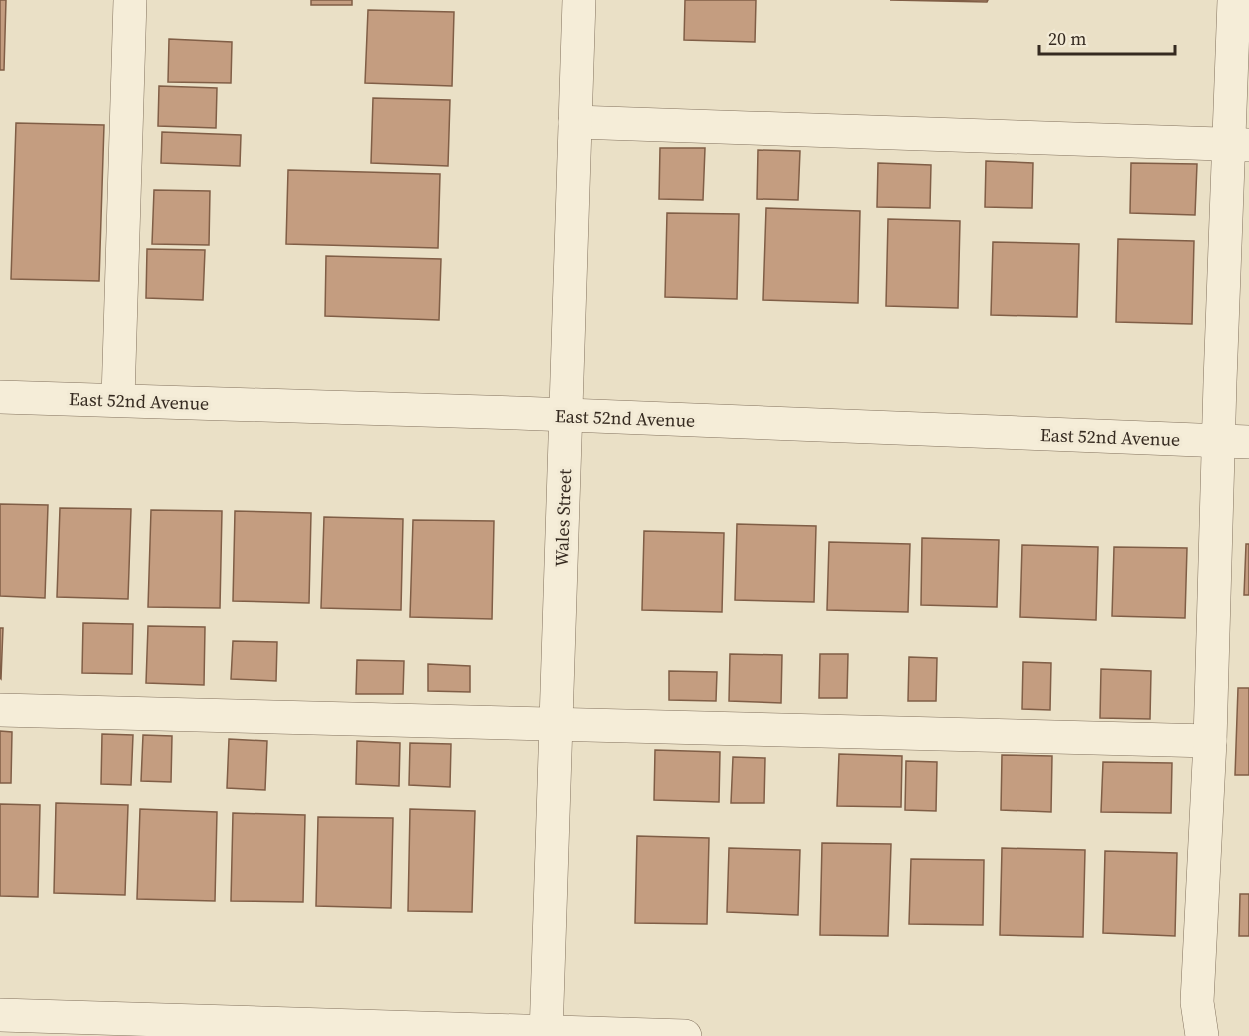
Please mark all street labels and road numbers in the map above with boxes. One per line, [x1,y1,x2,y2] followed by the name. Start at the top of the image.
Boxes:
[68,386,210,416] street label: East 52nd Avenue
[554,403,696,433] street label: East 52nd Avenue
[1039,422,1181,452] street label: East 52nd Avenue
[549,468,577,568] street label: Wales Street

